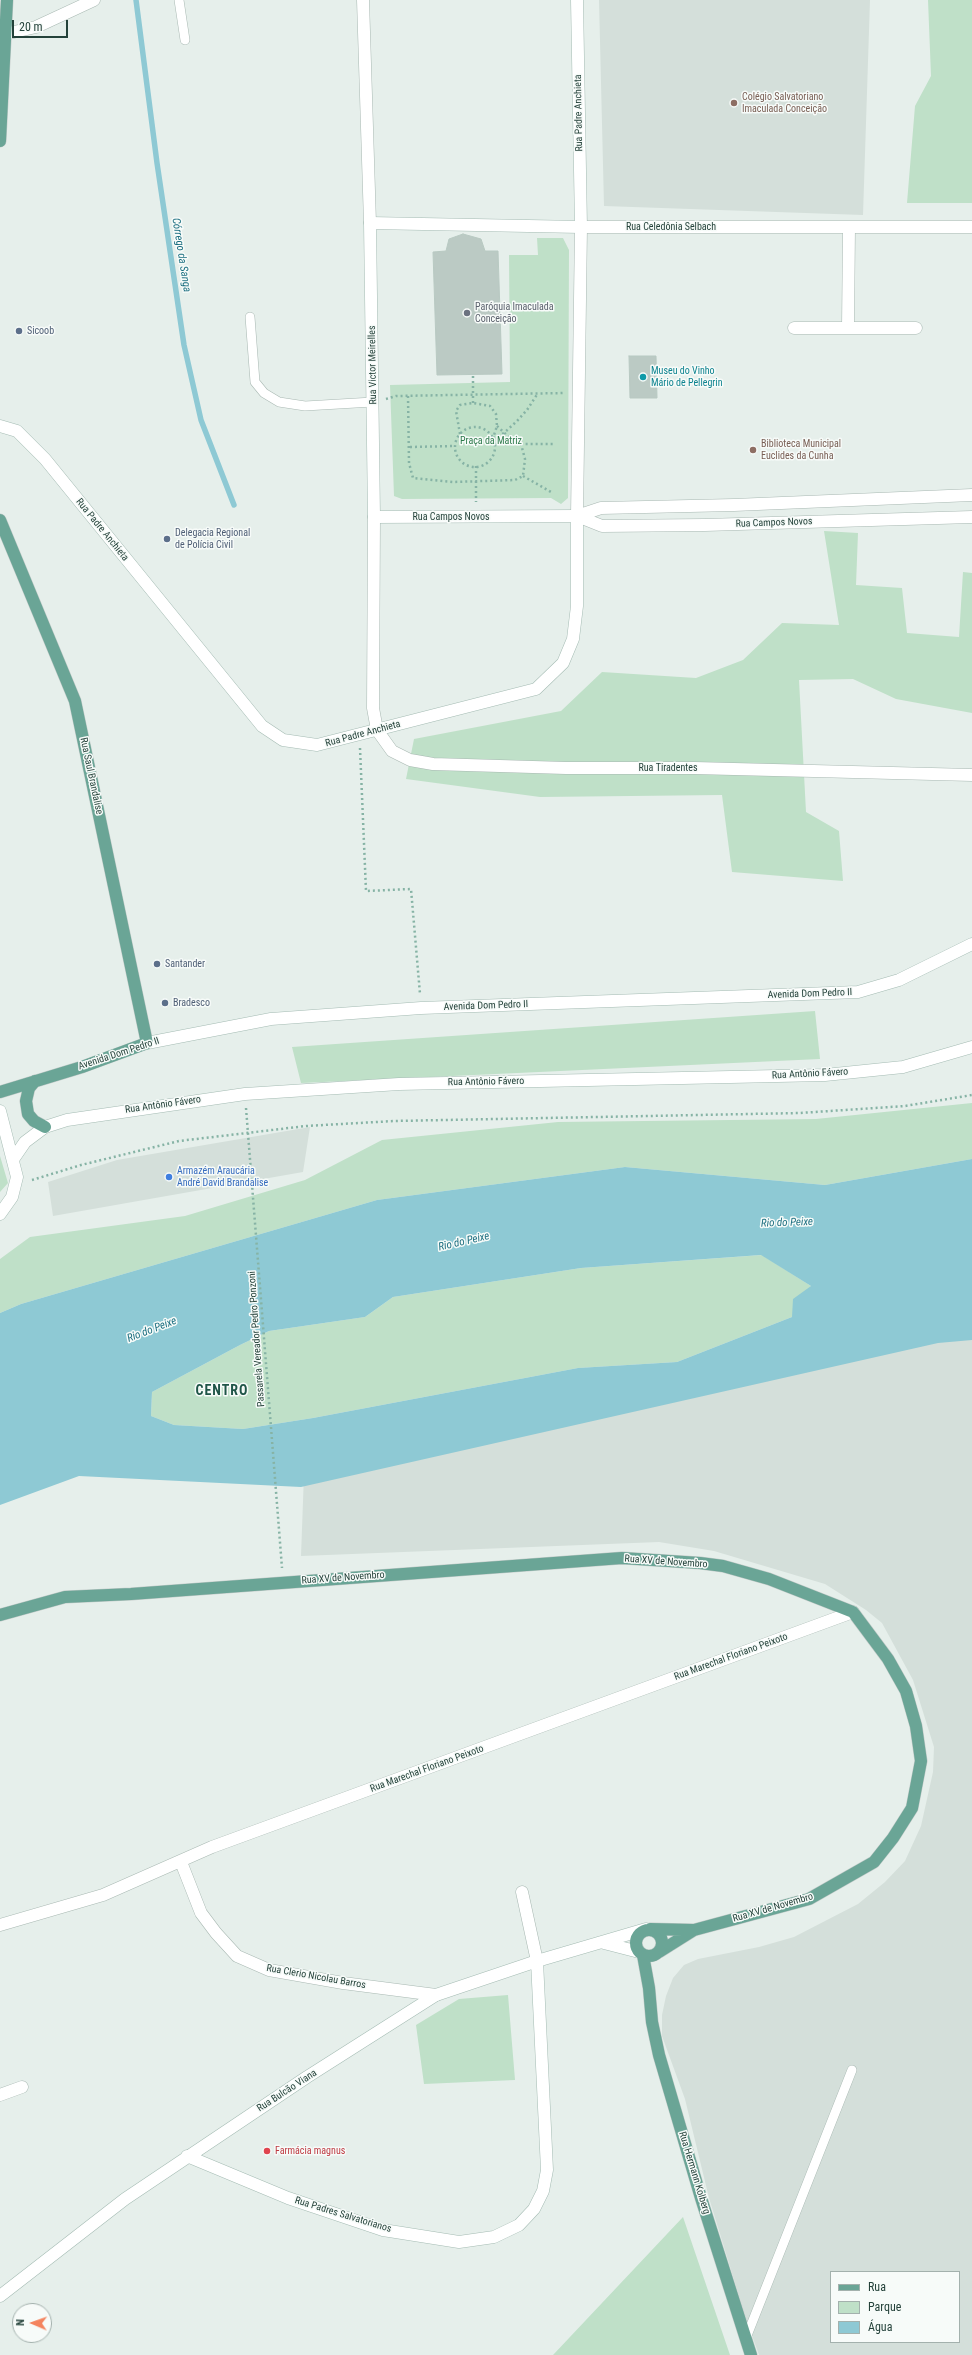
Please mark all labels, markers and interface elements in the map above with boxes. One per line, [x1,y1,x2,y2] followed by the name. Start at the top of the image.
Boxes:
[14,12,70,38] scale bar
[19,20,43,34] text: 20 m
[572,74,586,152] street label: Rua Padre Anchieta
[742,91,827,114] place label: Colégio Salvatoriano Imaculada Conceição
[729,98,739,108] marker: Colégio Salvatoriano Imaculada Conceição
[169,217,193,293] water label: Córrego da Sanga
[626,221,716,233] street label: Rua Celedônia Selbach
[475,301,554,324] place label: Paróquia Imaculada Conceição
[462,308,472,318] marker: Paróquia Imaculada Conceição
[27,325,54,337] place label: Sicoob
[366,325,380,405] street label: Rua Victor Meirelles
[14,326,24,336] marker: Sicoob
[651,365,723,388] place label: Museu do Vinho Mário de Pellegrin
[638,372,648,382] marker: Museu do Vinho Mário de Pellegrin
[460,435,522,447] park label: Praça da Matriz
[761,438,841,462] place label: Biblioteca Municipal Euclides da Cunha
[748,445,758,455] marker: Biblioteca Municipal Euclides da Cunha
[73,496,131,564] street label: Rua Padre Anchieta
[413,511,489,523] street label: Rua Campos Novos
[735,516,813,530] street label: Rua Campos Novos
[175,527,250,550] place label: Delegacia Regional de Polícia Civil
[162,534,172,544] marker: Delegacia Regional de Polícia Civil
[324,718,402,750] street label: Rua Padre Anchieta
[77,737,105,815] street label: Rua Saul Brandalise
[638,762,698,774] street label: Rua Tiradentes
[165,958,205,970] place label: Santander
[152,959,162,969] marker: Santander
[768,987,852,1001] street label: Avenida Dom Pedro II
[173,997,210,1009] place label: Bradesco
[160,998,170,1008] marker: Bradesco
[444,999,528,1013] street label: Avenida Dom Pedro II
[77,1035,161,1073] street label: Avenida Dom Pedro II
[772,1066,848,1082] street label: Rua Antônio Fávero
[448,1075,524,1089] street label: Rua Antônio Fávero
[124,1094,202,1116] street label: Rua Antônio Fávero
[177,1165,268,1188] place label: Armazém Araucária André David Brandalise
[164,1172,174,1182] marker: Armazém Araucária André David Brandalise
[761,1215,813,1231] water label: Rio do Peixe
[437,1230,491,1254] water label: Rio do Peixe
[246,1271,268,1407] street label: Passarela Vereador Pedro Ponzoni
[125,1315,179,1345] water label: Rio do Peixe
[195,1383,249,1399] district label: CENTRO
[624,1553,708,1571] street label: Rua XV de Novembro
[301,1569,385,1587] street label: Rua XV de Novembro
[673,1631,789,1683] street label: Rua Marechal Floriano Peixoto
[369,1743,485,1795] street label: Rua Marechal Floriano Peixoto
[731,1891,815,1925] street label: Rua XV de Novembro
[265,1962,367,1992] street label: Rua Clerio Nicolau Barros
[255,2067,319,2115] street label: Rua Bulcão Viana
[676,2130,712,2216] street label: Rua Hermann Kolberg
[275,2145,345,2157] place label: Farmácia magnus
[262,2146,272,2156] marker: Farmácia magnus
[293,2195,393,2235] street label: Rua Padres Salvatorianos
[830,2271,960,2343] legend
[868,2280,886,2294] text: Rua
[868,2300,901,2314] text: Parque
[12,2303,52,2343] north arrow
[14,2319,27,2326] text: N
[868,2320,892,2334] text: Água

